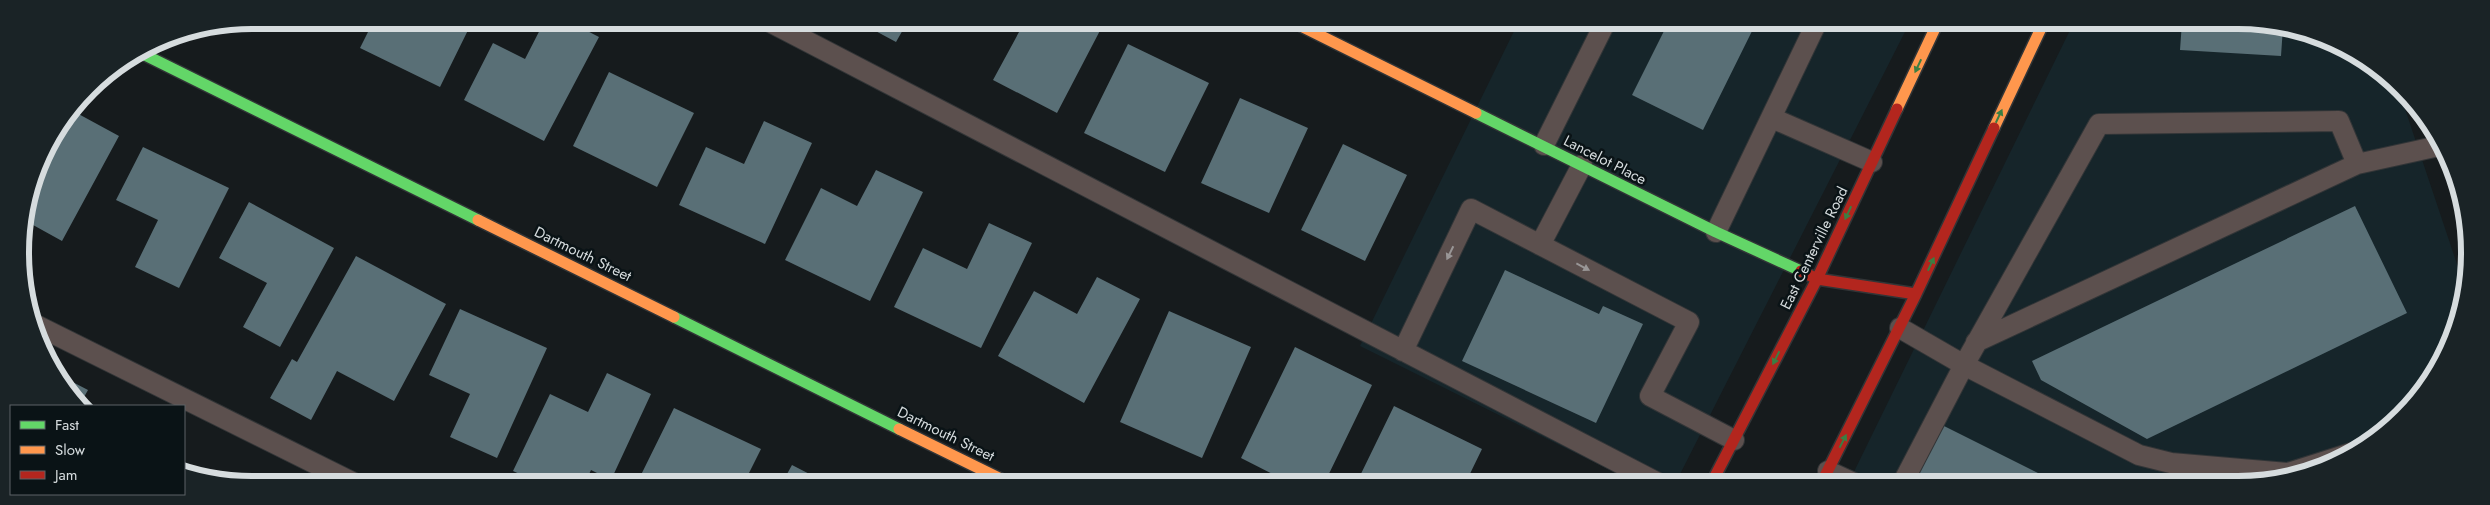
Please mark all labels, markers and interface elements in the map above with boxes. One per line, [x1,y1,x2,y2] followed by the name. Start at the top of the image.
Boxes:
[1913,59,1921,73] one-way arrow
[1996,109,2004,123] one-way arrow
[1560,130,1650,190] street label: Lancelot Place
[1775,183,1853,313] street label: East Centerville Road
[1844,206,1852,220] one-way arrow
[531,221,636,287] street label: Dartmouth Street
[1446,246,1454,260] one-way arrow
[1927,257,1935,271] one-way arrow
[1576,263,1590,271] one-way arrow
[1772,351,1780,365] one-way arrow
[894,401,999,467] street label: Dartmouth Street
[10,405,185,495] legend
[55,414,79,436] text: Fast
[1839,433,1847,448] one-way arrow
[55,439,86,461] text: Slow
[53,464,78,486] text: Jam

